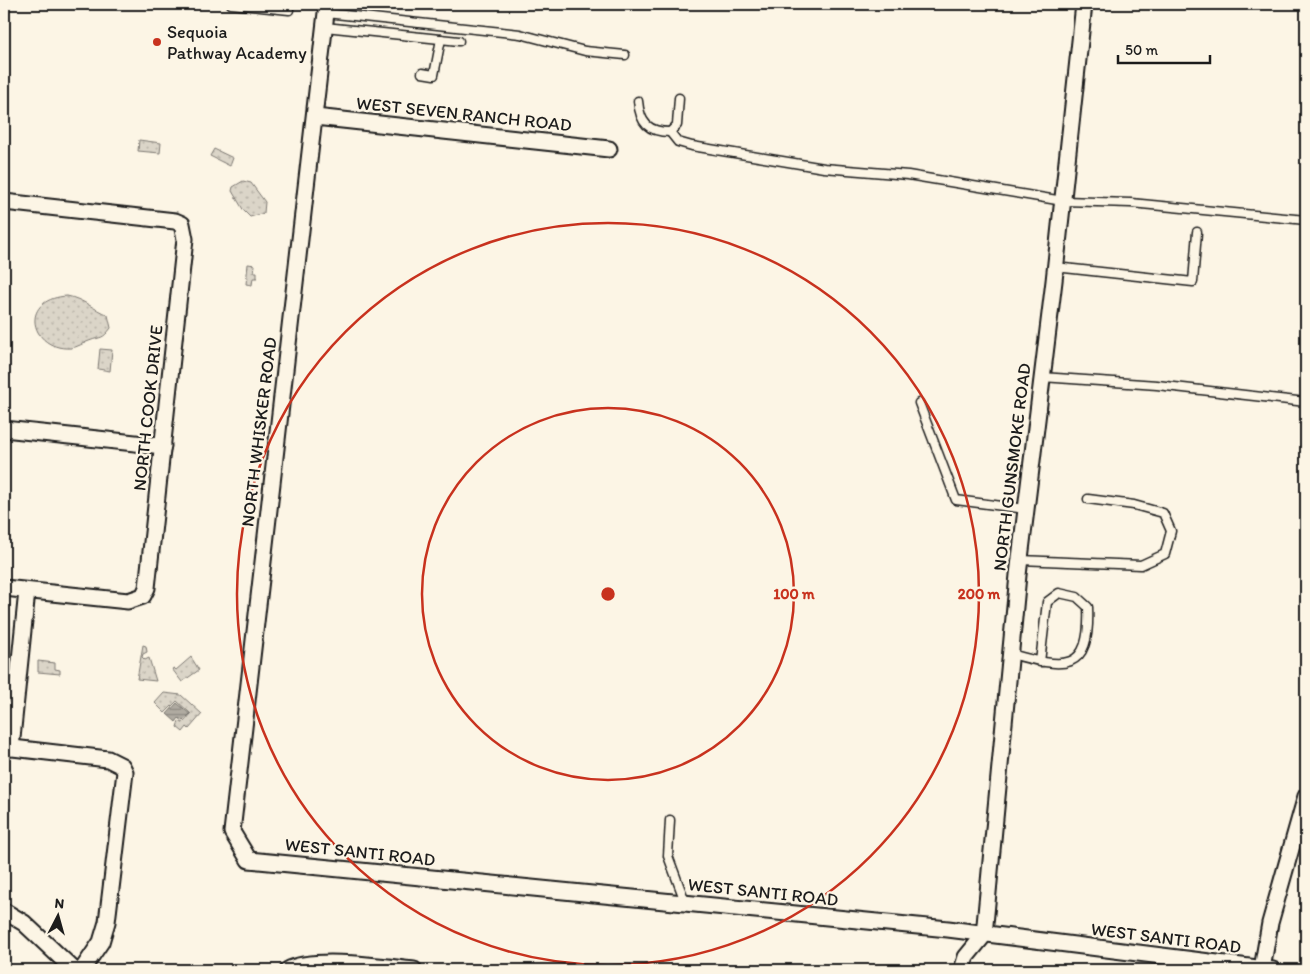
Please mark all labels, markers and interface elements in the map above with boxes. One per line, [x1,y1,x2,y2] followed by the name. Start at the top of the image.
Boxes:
[167,21,307,64] place label: Sequoia Pathway Academy
[1118,32,1210,64] scale bar
[151,36,163,48] marker: Sequoia Pathway Academy
[1125,41,1158,59] text: 50 m
[355,92,573,136] street label: WEST SEVEN RANCH ROAD
[128,324,168,492] street label: NORTH COOK DRIVE
[236,336,282,528] street label: NORTH WHISKER ROAD
[988,362,1036,572] street label: NORTH GUNSMOKE ROAD
[599,585,617,603] centre of rings
[773,585,815,603] text: 100 m
[958,585,1001,603] text: 200 m
[284,833,436,871] street label: WEST SANTI ROAD
[687,873,839,911] street label: WEST SANTI ROAD
[32,892,82,942] north arrow
[54,895,65,913] text: N
[1090,918,1242,958] street label: WEST SANTI ROAD

